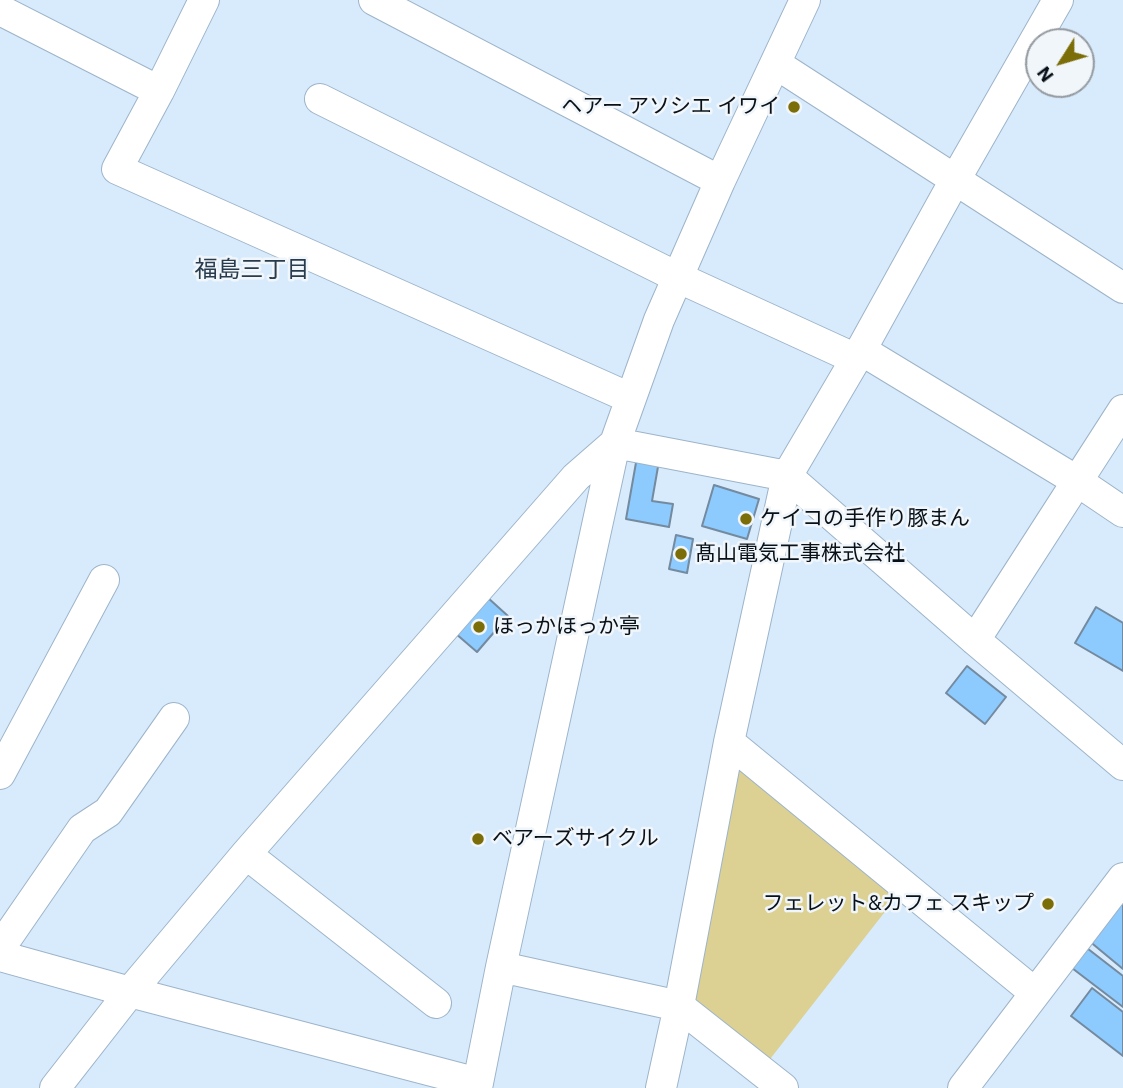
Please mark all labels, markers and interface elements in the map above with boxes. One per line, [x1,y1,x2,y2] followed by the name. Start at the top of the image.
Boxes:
[1025,28,1095,98] north arrow
[1031,62,1059,87] text: N
[561,94,780,120] place label: ヘアー アソシエ イワイ
[786,99,802,115] marker: ヘアー アソシエ イワイ
[195,256,309,284] district label: 福島三丁目
[760,506,970,532] place label: ケイコの手作り豚まん
[738,511,754,527] marker: ケイコの手作り豚まん
[695,541,905,567] place label: 髙山電気工事株式会社
[673,546,689,562] marker: 髙山電気工事株式会社
[493,614,640,640] place label: ほっかほっか亭
[471,619,487,635] marker: ほっかほっか亭
[492,826,659,852] place label: ベアーズサイクル
[470,831,486,847] marker: ベアーズサイクル
[762,891,1034,917] place label: フェレット&カフェ スキップ
[1040,896,1056,912] marker: フェレット&カフェ スキップ

